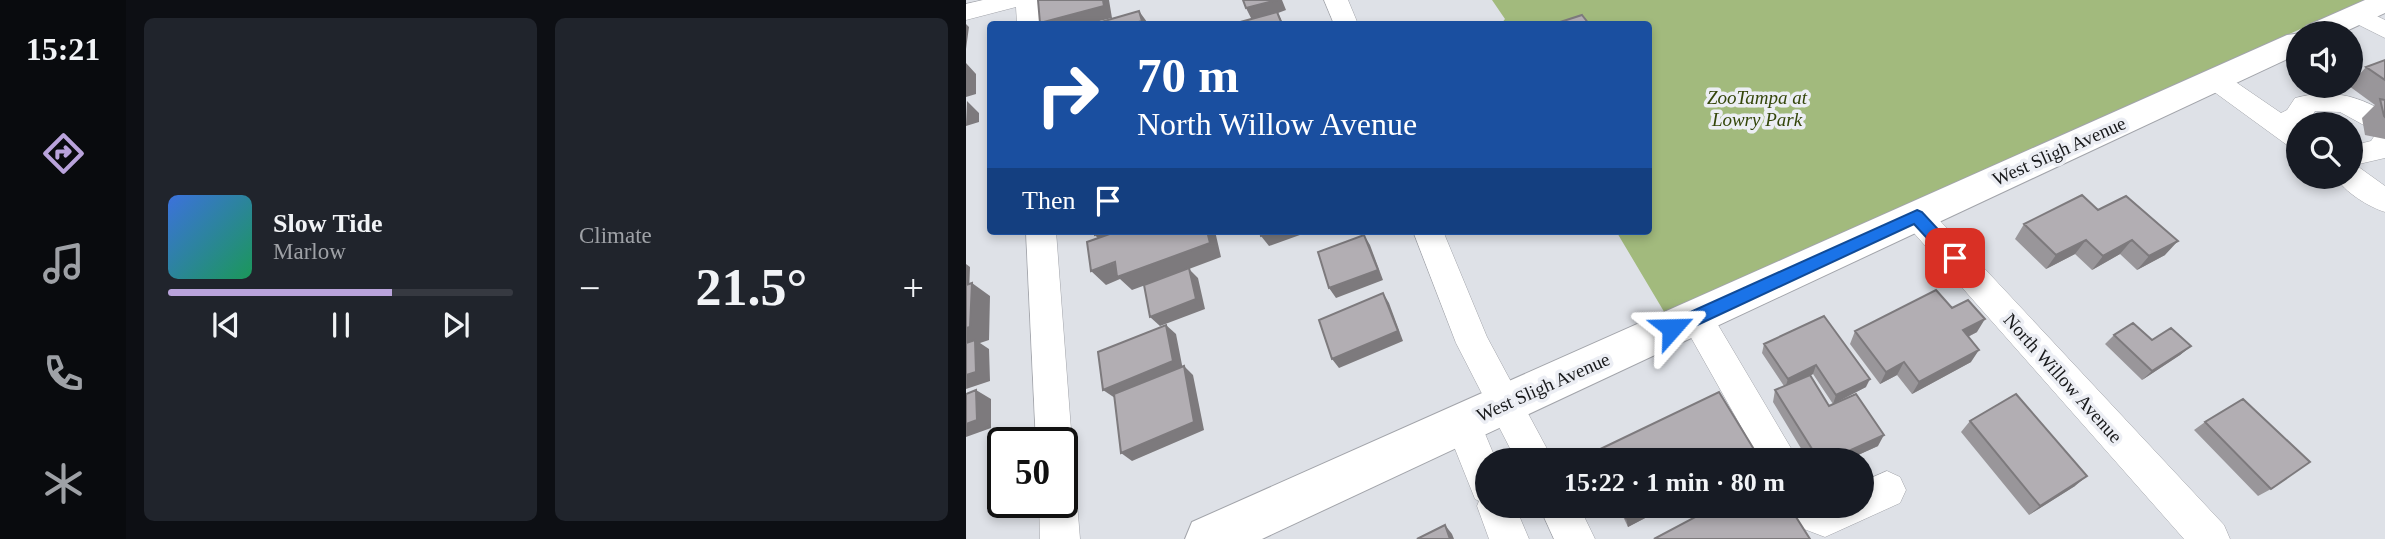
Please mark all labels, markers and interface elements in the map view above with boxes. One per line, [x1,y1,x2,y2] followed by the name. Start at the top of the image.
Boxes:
[2286,21,2363,189] map controls
[2286,21,2363,98] button: sound
[26,31,100,67] text: 15:21
[1137,48,1239,103] text: 70 m
[1022,49,1113,140] icon: right
[1707,87,1808,130] park label: ZooTampa at Lowry Park
[1137,106,1417,142] text: North Willow Avenue
[1989,112,2129,190] street label: West Sligh Avenue
[2286,112,2363,189] button: search
[39,129,88,178] icon: directions
[1089,182,1127,220] icon: arrive
[1022,186,1075,215] text: Then
[273,209,383,238] text: Slow Tide
[579,223,652,248] text: Climate
[1925,228,1985,288] pin
[39,239,88,288] icon: music
[273,239,346,264] text: Marlow
[1936,239,1974,277] icon: arrive
[696,259,807,316] text: 21.5°
[579,267,600,309] text: −
[903,267,924,309] text: +
[1635,291,1709,365] position arrow
[207,306,245,344] icon: previous
[322,306,360,344] icon: pause
[437,306,475,344] icon: next
[2000,309,2126,447] street label: North Willow Avenue
[1473,348,1613,426] street label: West Sligh Avenue
[39,349,88,398] icon: phone
[987,427,1078,518] speed limit sign: 50
[39,459,88,508] icon: climate
[1564,468,1785,497] text: 15:22 · 1 min · 80 m

